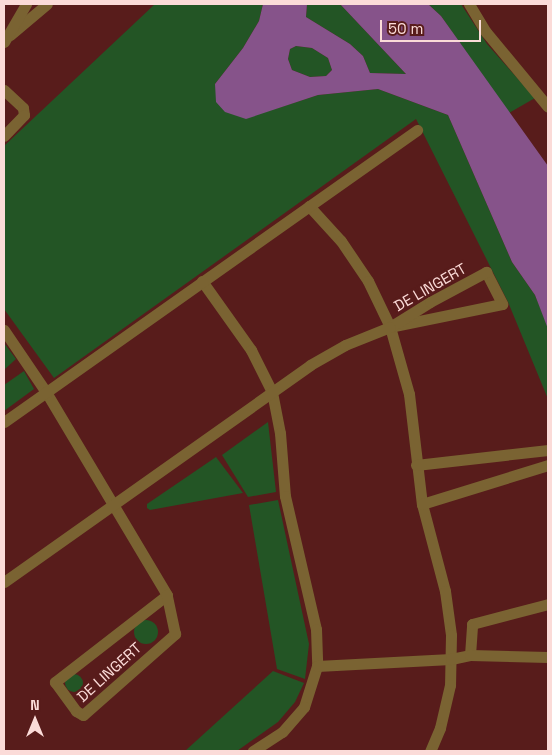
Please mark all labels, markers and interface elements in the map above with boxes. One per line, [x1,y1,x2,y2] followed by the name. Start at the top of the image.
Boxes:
[382,10,483,42] scale bar
[388,19,423,38] text: 50 m
[391,259,469,315] street label: DE LINGERT
[73,638,145,706] street label: DE LINGERT
[10,695,60,745] north arrow
[30,696,40,714] text: N

